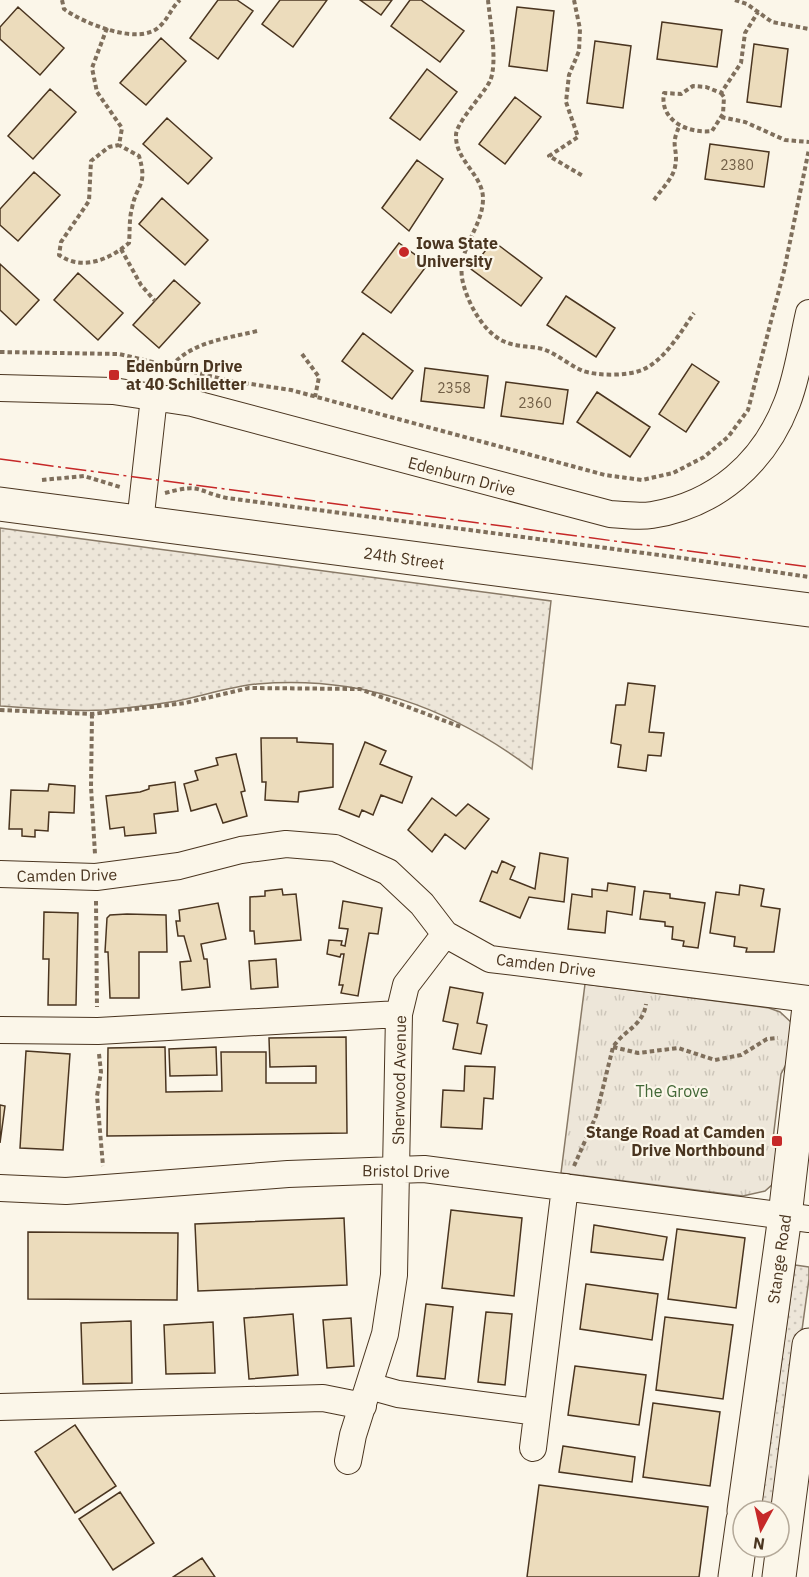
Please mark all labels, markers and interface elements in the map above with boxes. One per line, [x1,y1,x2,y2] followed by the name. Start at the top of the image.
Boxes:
[720,156,754,174] house number: 2380
[416,233,498,271] place label: Iowa State University
[397,245,411,259] marker: Iowa State University
[126,356,247,394] place label: Edenburn Drive at 40 Schilletter
[107,368,121,382] marker: Edenburn Drive at 40 Schilletter
[437,379,471,397] house number: 2358
[518,394,552,412] house number: 2360
[406,452,518,500] street label: Edenburn Drive
[362,542,446,574] street label: 24th Street
[17,864,118,886] street label: Camden Drive
[495,949,597,981] street label: Camden Drive
[388,1015,410,1145] street label: Sherwood Avenue
[635,1081,709,1101] park label: The Grove
[586,1122,765,1160] place label: Stange Road at Camden Drive Northbound
[770,1134,784,1148] marker: Stange Road at Camden Drive Northbound
[362,1160,450,1182] street label: Bristol Drive
[763,1213,795,1305] street label: Stange Road
[731,1499,791,1559] north arrow
[752,1533,766,1555] text: N

